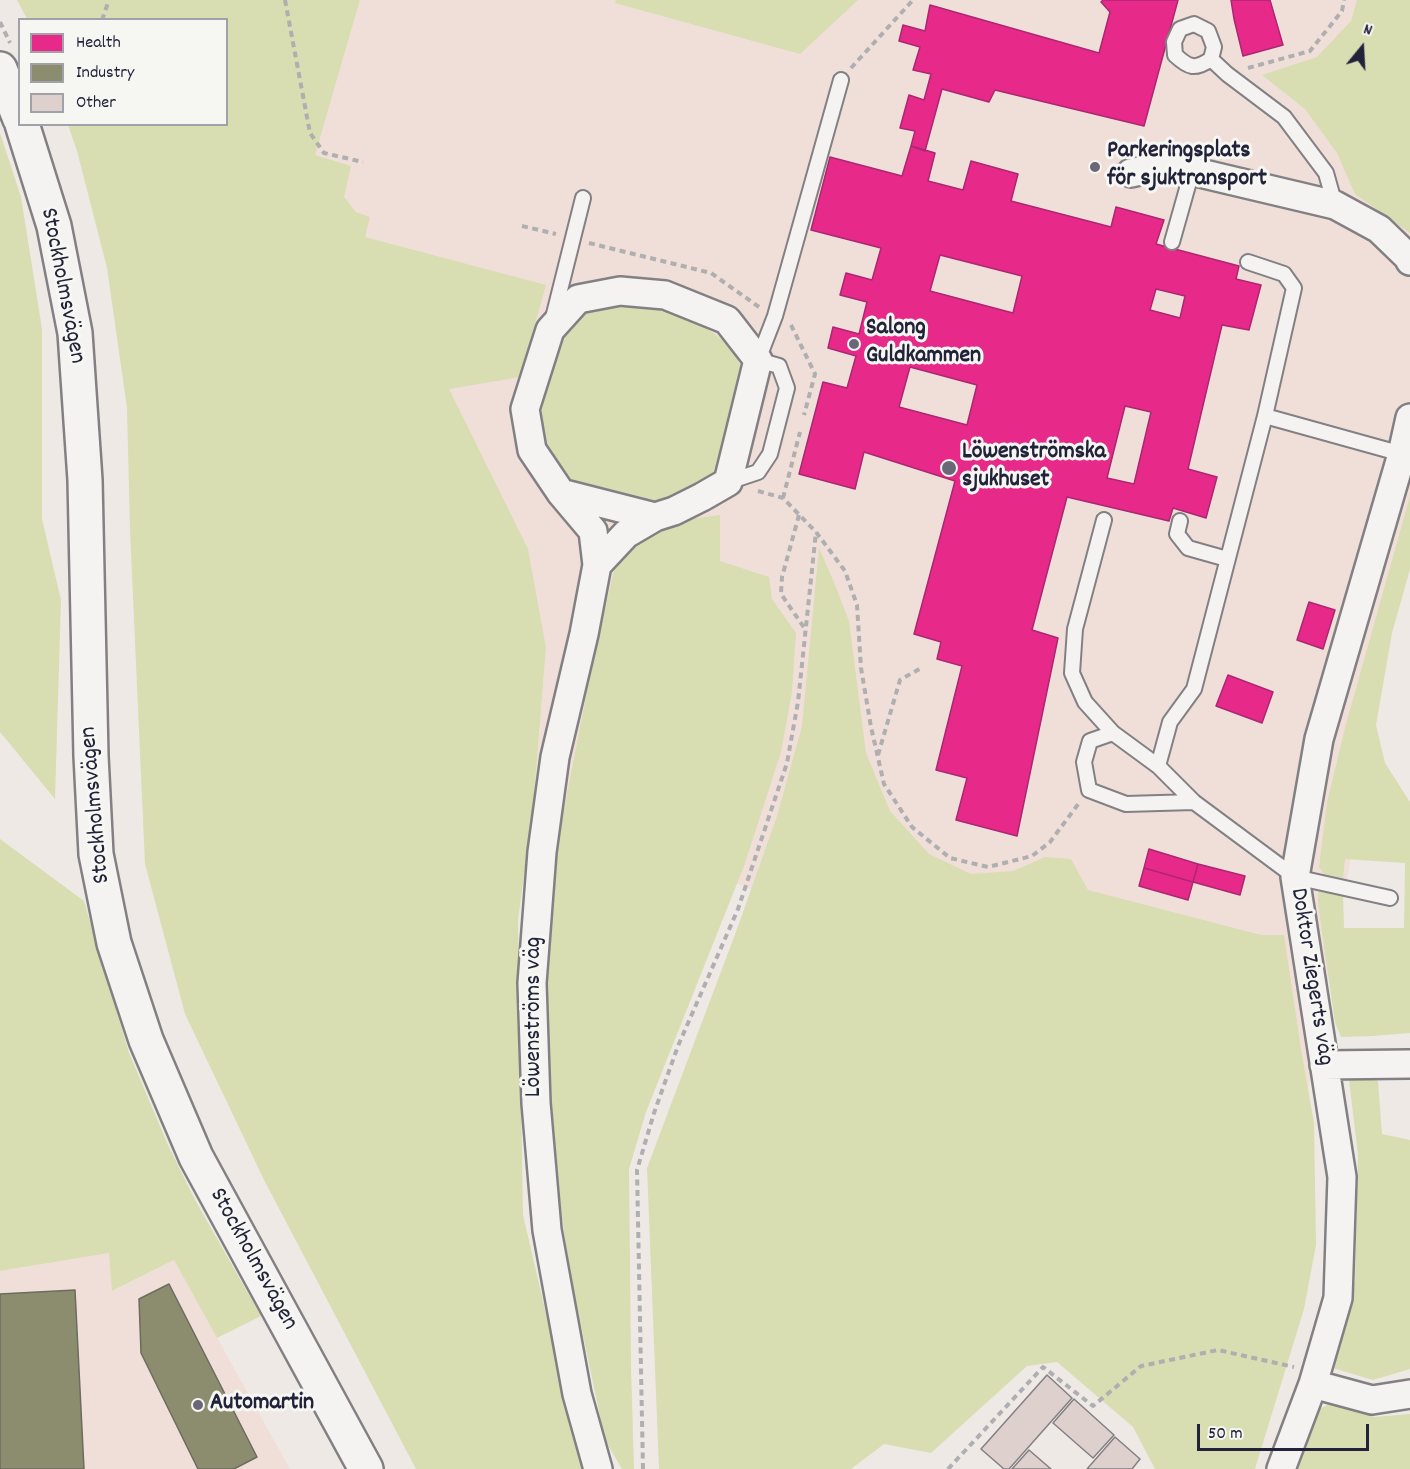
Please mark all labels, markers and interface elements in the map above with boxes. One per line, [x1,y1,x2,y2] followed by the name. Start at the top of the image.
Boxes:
[18,18,228,126] legend
[1332,18,1392,78] north arrow
[1360,18,1375,43] text: N
[76,31,121,56] text: Health
[76,61,134,86] text: Industry
[76,91,116,116] text: Other
[1107,139,1267,195] place label: Parkeringsplats för sjuktransport
[1088,160,1102,174] marker: Parkeringsplats för sjuktransport
[32,206,90,366] street label: Stockholmsvägen
[866,316,981,372] place label: Salong Guldkammen
[847,337,861,351] marker: Salong Guldkammen
[962,440,1106,496] place label: Löwenströmska sjukhuset
[940,459,958,477] marker: Löwenströmska sjukhuset
[76,725,118,885] street label: Stockholmsvägen
[1282,886,1338,1068] street label: Doktor Ziegerts väg
[522,937,550,1097] street label: Löwenströms väg
[201,1184,303,1336] street label: Stockholmsvägen
[210,1391,314,1419] place label: Automartin
[191,1398,205,1412] marker: Automartin
[1200,1412,1372,1450] scale bar
[1208,1422,1243,1447] text: 50 m

